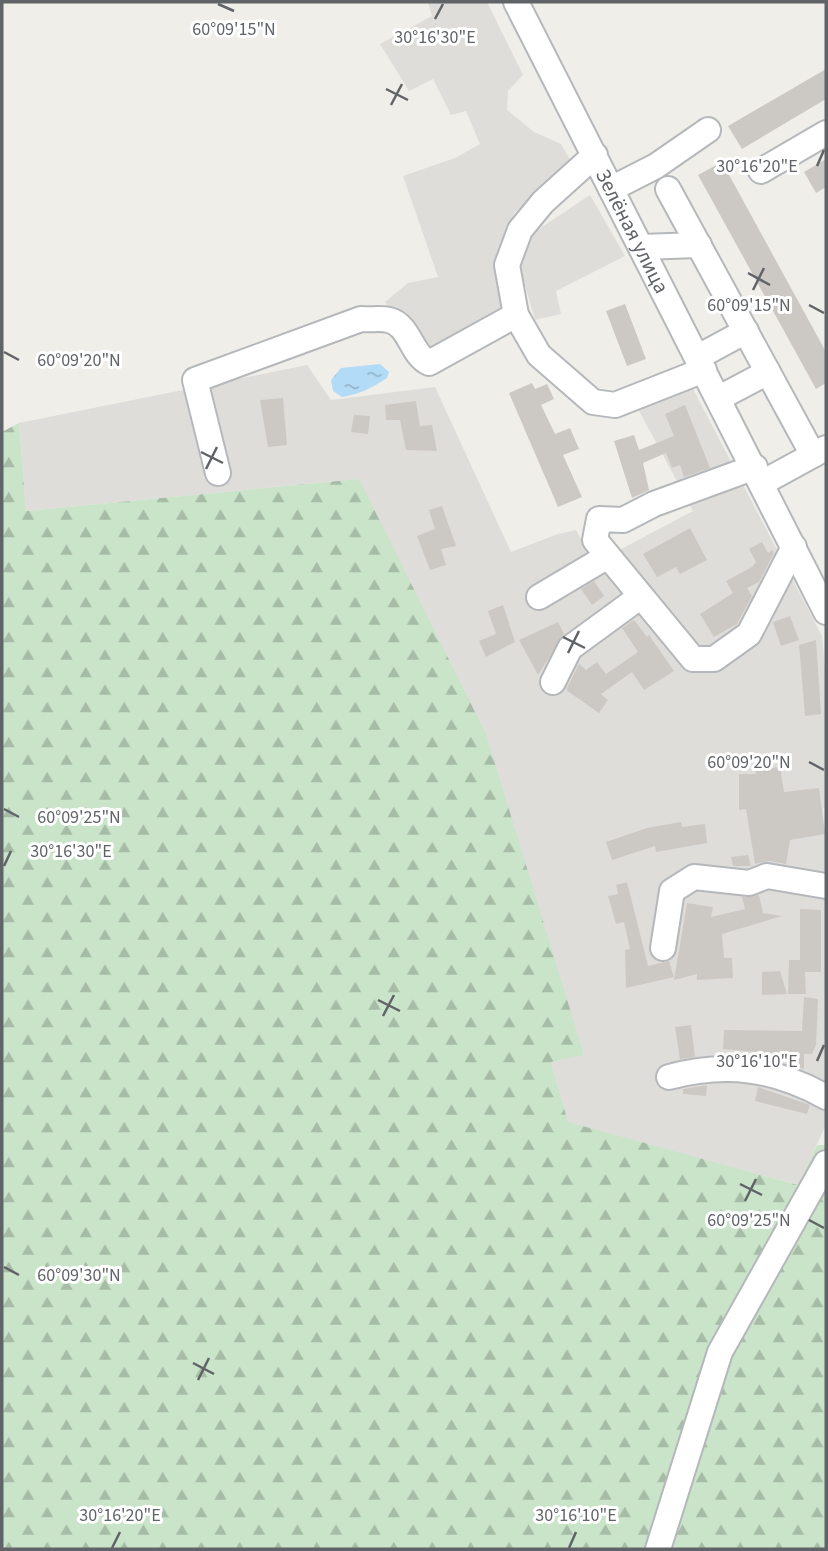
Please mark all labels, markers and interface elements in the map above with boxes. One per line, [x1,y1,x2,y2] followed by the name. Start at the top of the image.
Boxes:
[192,17,276,42] text: 60°09'15"N
[394,25,476,50] text: 30°16'30"E
[716,154,798,179] text: 30°16'20"E
[588,164,677,299] street label: Зелёная улица
[707,293,791,318] text: 60°09'15"N
[37,348,121,373] text: 60°09'20"N
[707,750,791,775] text: 60°09'20"N
[37,805,121,830] text: 60°09'25"N
[30,839,112,864] text: 30°16'30"E
[716,1049,798,1074] text: 30°16'10"E
[707,1208,791,1233] text: 60°09'25"N
[37,1263,121,1288] text: 60°09'30"N
[79,1503,161,1528] text: 30°16'20"E
[535,1503,617,1528] text: 30°16'10"E

